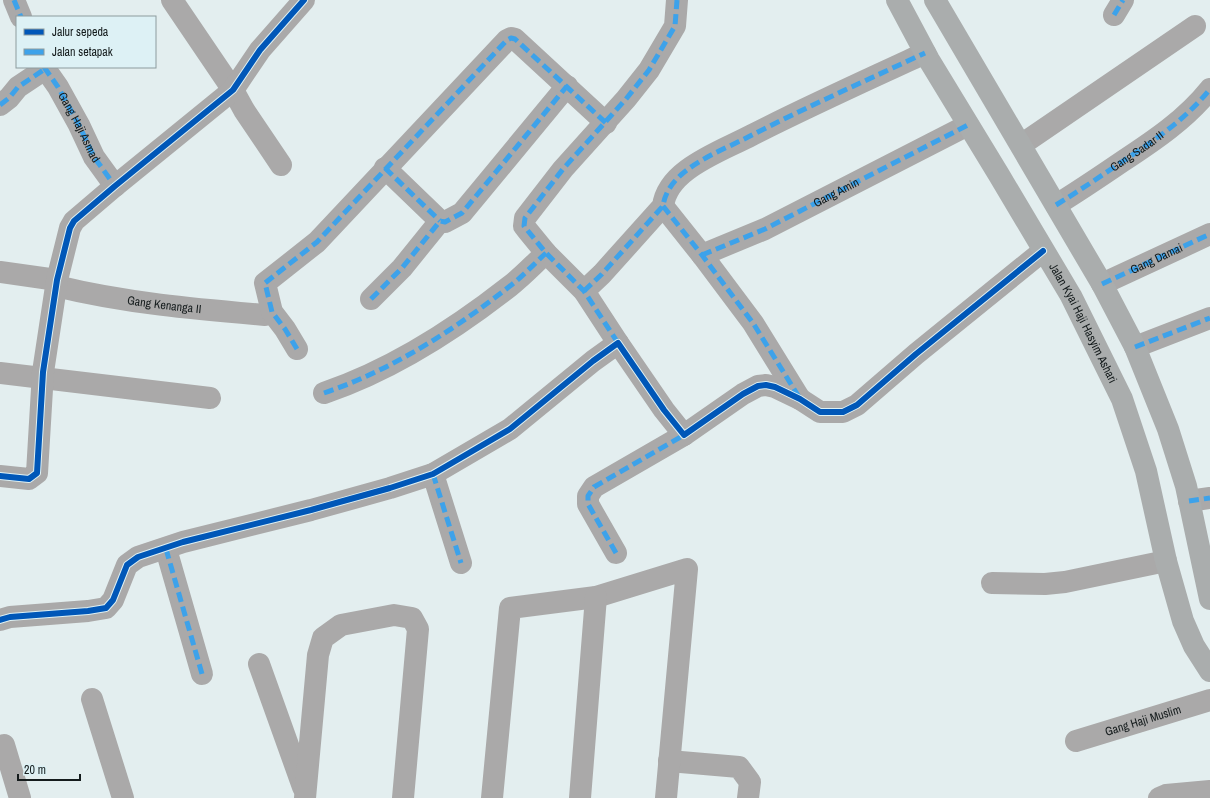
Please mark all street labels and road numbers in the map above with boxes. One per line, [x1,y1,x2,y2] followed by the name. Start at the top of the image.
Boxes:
[54,89,104,166] street label: Gang Haji Asmad
[1107,128,1167,175] street label: Gang Sadar II
[810,174,862,211] street label: Gang Amin
[1128,240,1185,278] street label: Gang Damai
[1045,260,1121,386] street label: Jalan Kyai Haji Hasyim Ashari
[126,292,202,317] street label: Gang Kenanga II
[1103,701,1183,740] street label: Gang Haji Muslim

